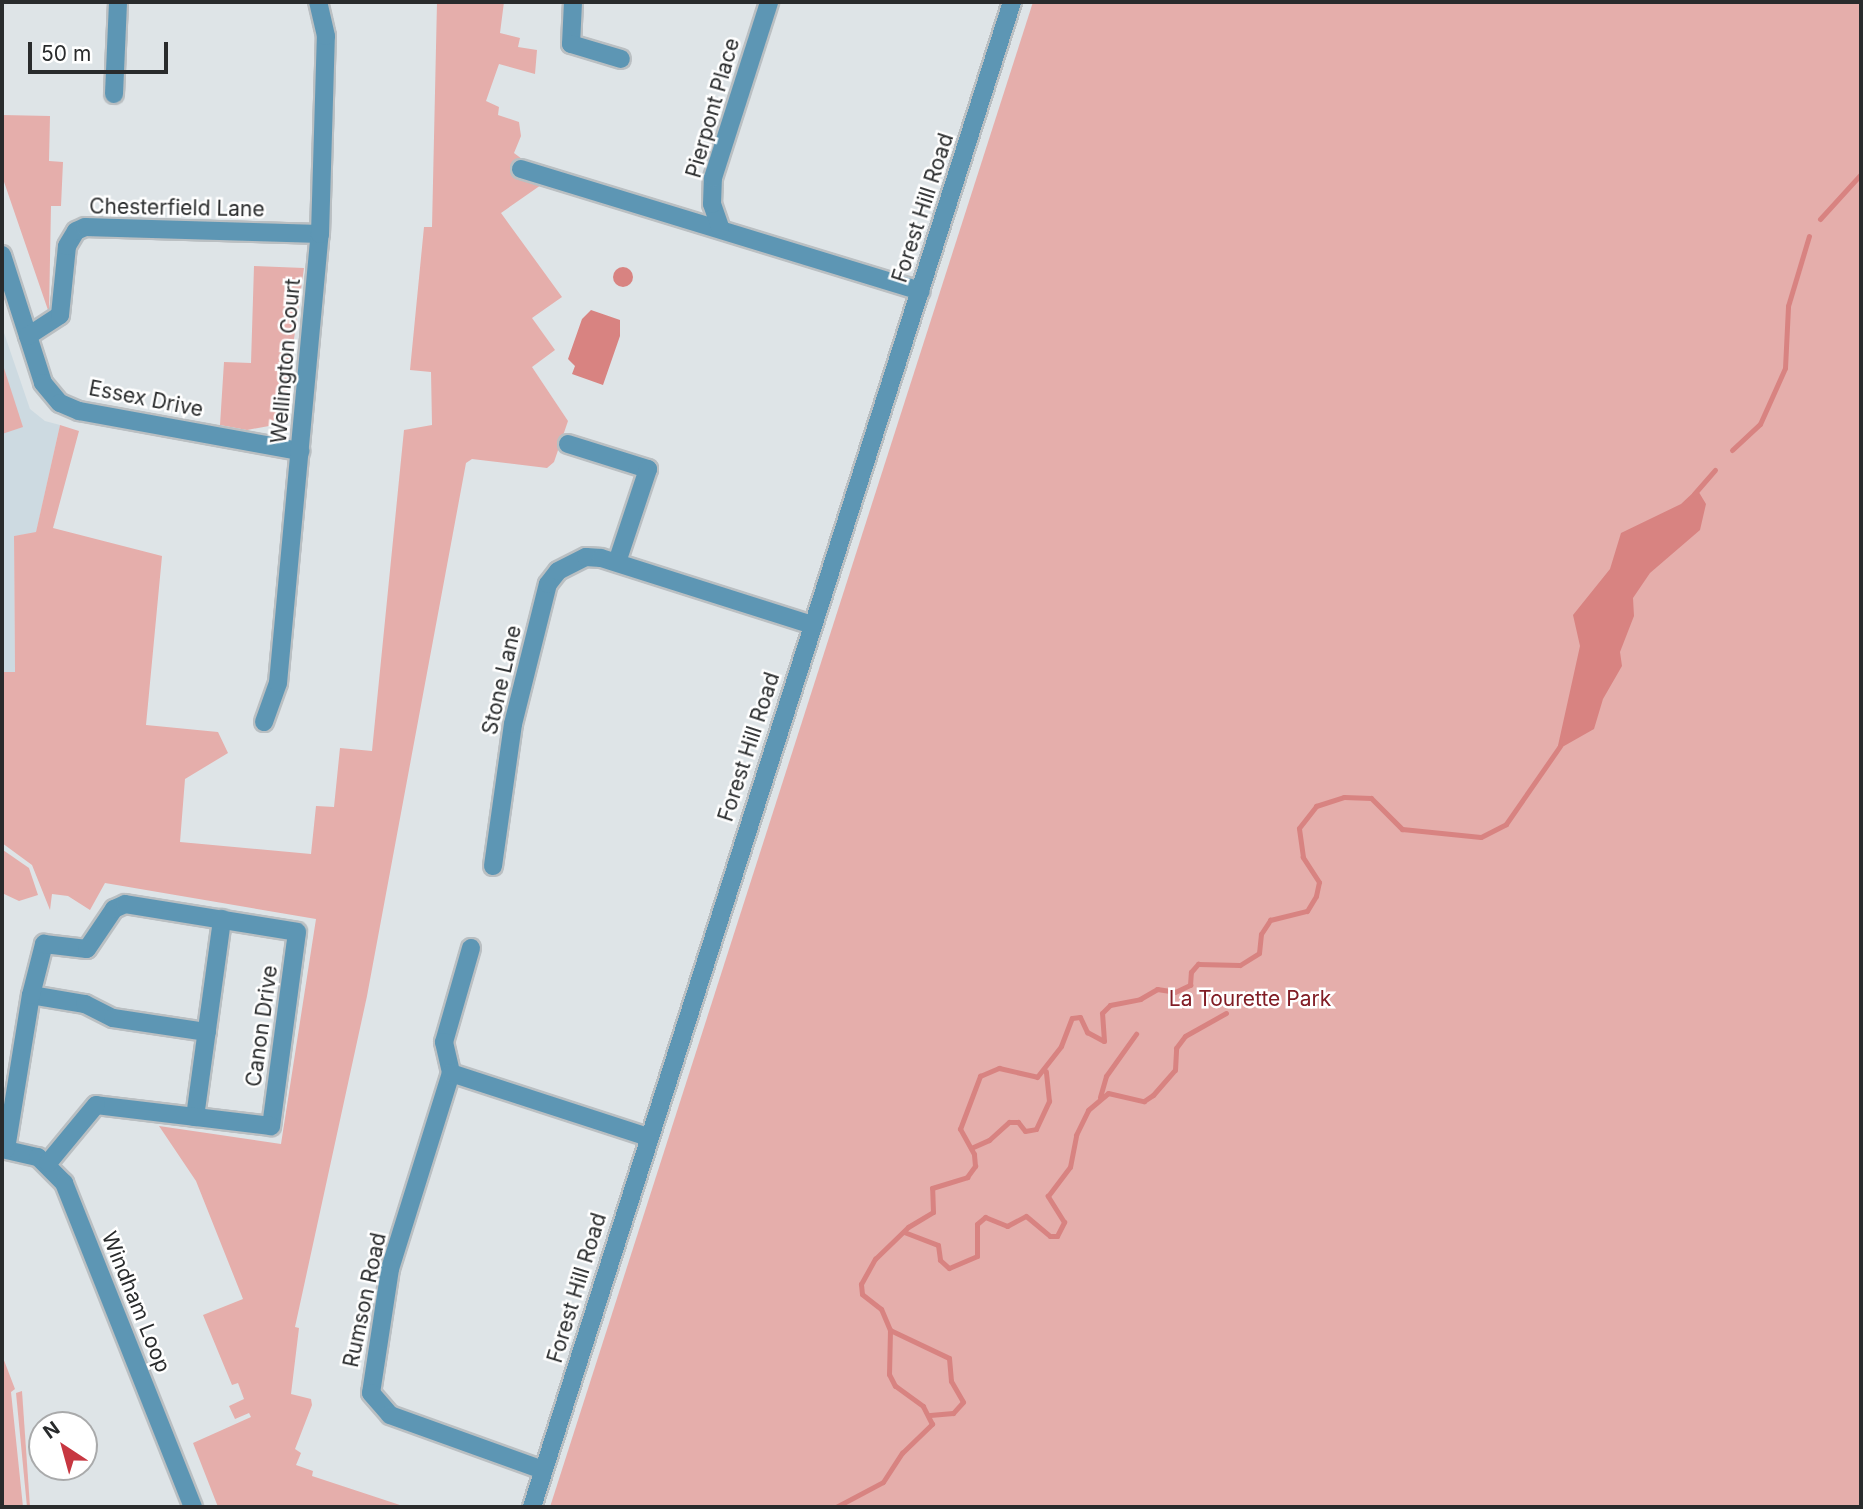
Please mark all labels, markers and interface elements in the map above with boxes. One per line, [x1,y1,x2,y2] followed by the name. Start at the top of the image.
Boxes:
[32,28,172,72] scale bar
[681,35,745,181] street label: Pierpont Place
[41,41,91,66] text: 50 m
[887,130,959,286] street label: Forest Hill Road
[89,194,265,222] street label: Chesterfield Lane
[266,277,306,445] street label: Wellington Court
[87,376,205,422] street label: Essex Drive
[477,623,527,737] street label: Stone Lane
[713,669,785,825] street label: Forest Hill Road
[241,964,283,1088] street label: Canon Drive
[1169,986,1331,1012] park label: La Tourette Park
[542,1210,612,1366] street label: Forest Hill Road
[96,1228,176,1376] street label: Windham Loop
[338,1230,392,1370] street label: Rumson Road
[28,1411,98,1481] north arrow
[39,1417,64,1444] text: N

